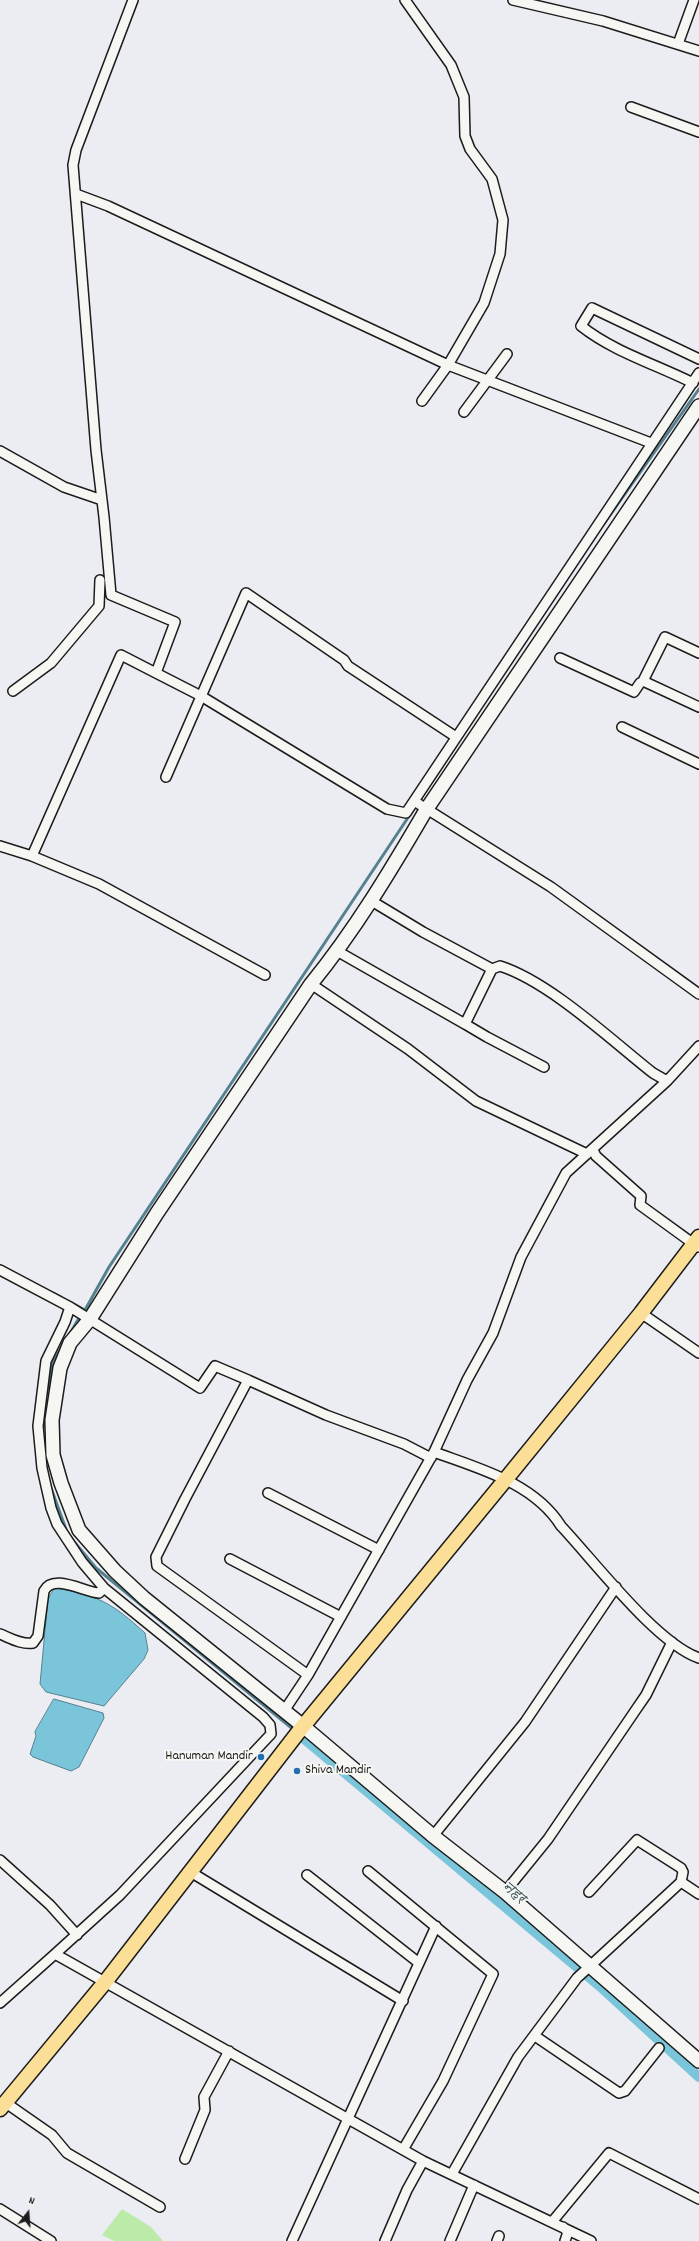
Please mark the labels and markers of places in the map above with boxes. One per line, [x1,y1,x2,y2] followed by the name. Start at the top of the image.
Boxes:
[165,1749,253,1765] place label: Hanuman Mandir
[256,1752,266,1762] marker: Hanuman Mandir
[305,1763,371,1779] place label: Shiva Mandir
[292,1766,302,1776] marker: Shiva Mandir

